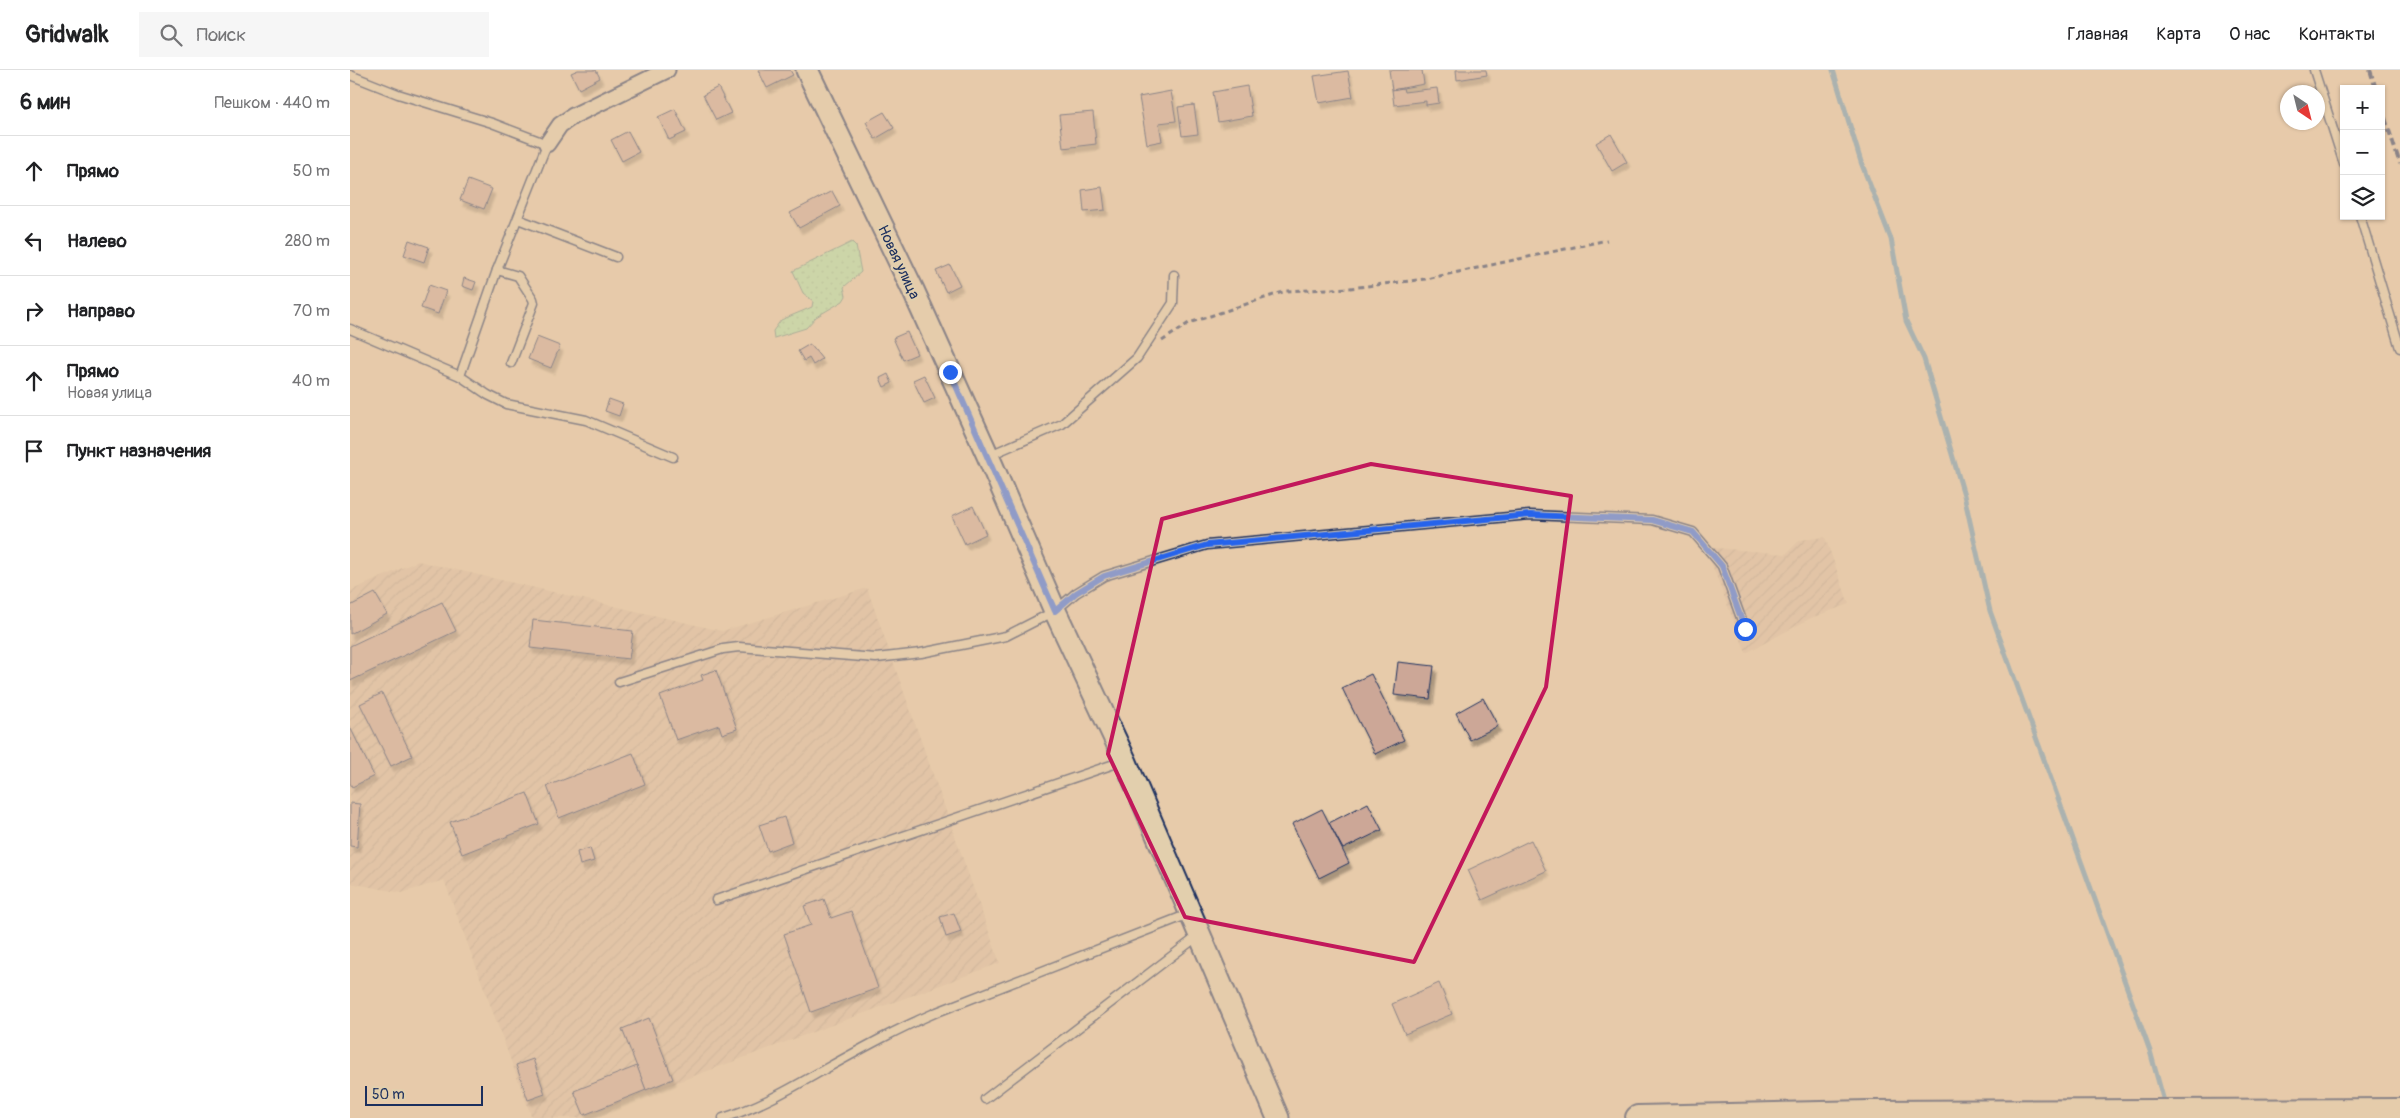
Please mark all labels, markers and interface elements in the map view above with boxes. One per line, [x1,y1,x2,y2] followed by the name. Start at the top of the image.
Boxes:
[139,12,489,57] search box
[25,20,109,49] text: Gridwalk
[157,21,185,49] icon: search
[197,23,246,47] text: Поиск
[2067,23,2128,46] text: Главная
[2156,23,2201,46] text: Карта
[2229,23,2271,46] text: О нас
[2299,23,2375,46] text: Контакты
[2280,85,2325,130] north arrow
[2340,85,2385,220] map controls
[2340,85,2385,130] button: +
[20,89,70,116] text: 6 мин
[215,93,330,113] text: Пешком · 440 m
[2340,130,2385,175] button: −
[20,157,48,185] icon: ahead
[67,159,119,183] text: Прямо
[293,161,330,181] text: 50 m
[2340,175,2385,220] button: layers
[873,222,924,302] street label: Новая улица
[20,227,48,255] icon: left
[67,229,127,253] text: Налево
[284,231,330,251] text: 280 m
[20,297,48,325] icon: right
[67,299,135,323] text: Направо
[293,301,330,321] text: 70 m
[67,359,119,383] text: Прямо
[939,361,962,384] route end
[20,367,48,395] icon: ahead
[292,371,330,391] text: 40 m
[67,383,152,403] text: Новая улица
[20,437,48,465] icon: arrive
[67,439,211,463] text: Пункт назначения
[1734,618,1757,641] route start
[365,1083,482,1106] scale bar
[372,1086,405,1103] text: 50 m

